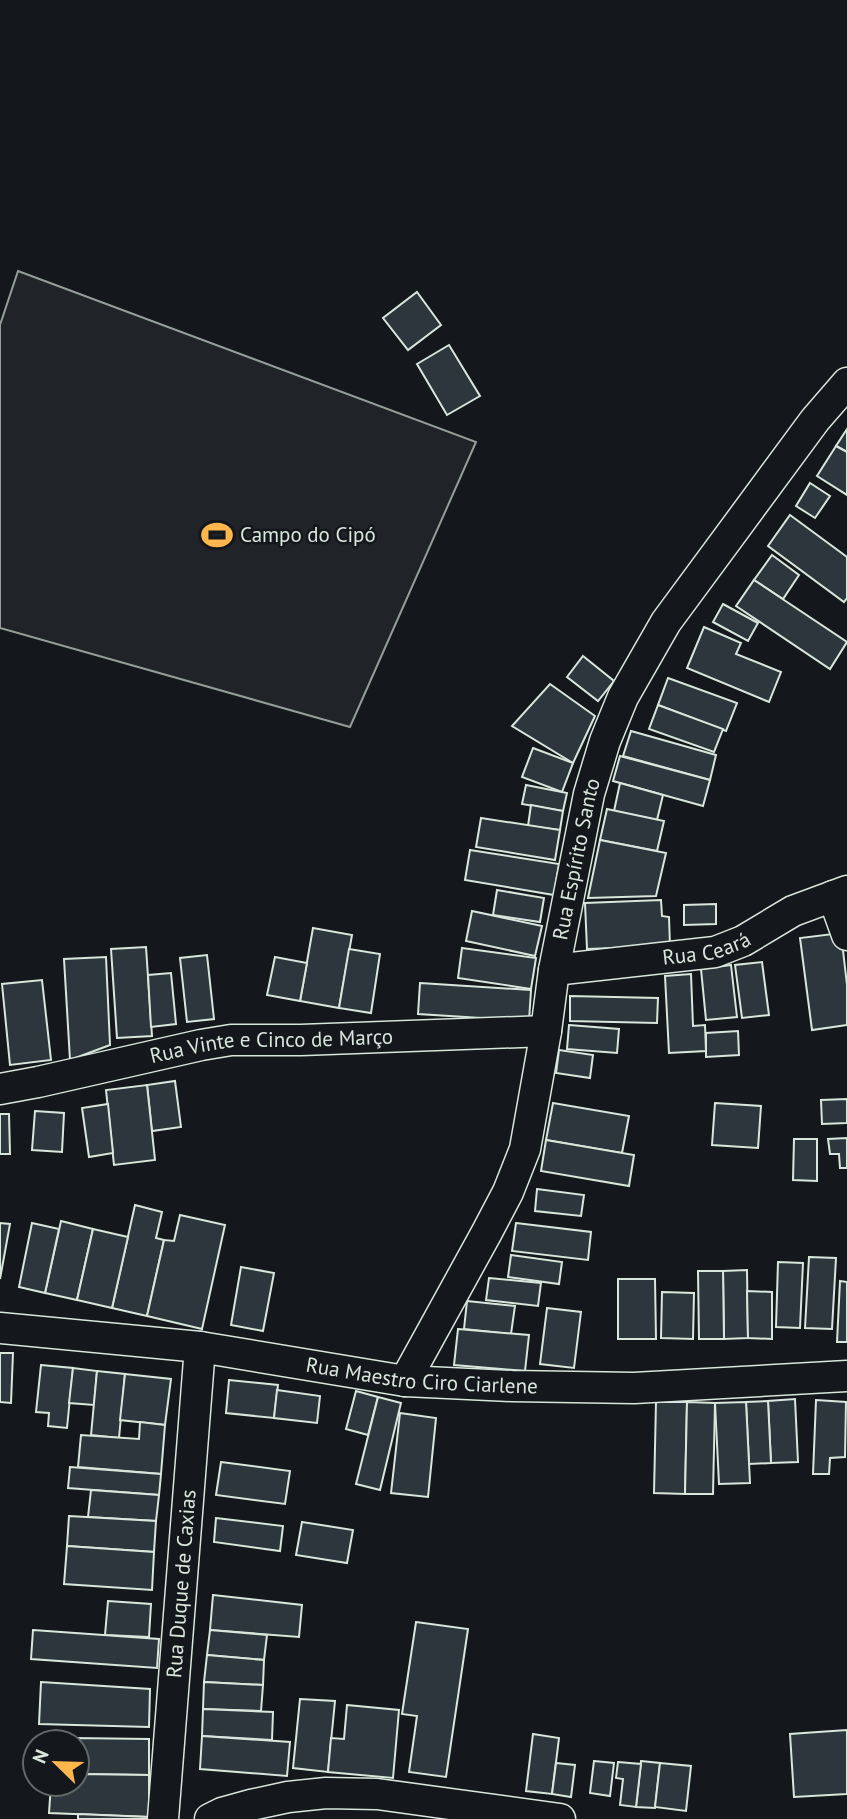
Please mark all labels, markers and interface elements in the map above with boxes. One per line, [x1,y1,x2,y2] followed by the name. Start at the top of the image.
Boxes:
[200,518,234,552] sports icon: Campo do Cipó
[240,521,376,548] place label: Campo do Cipó
[546,775,606,942] street label: Rua Espírito Santo
[661,926,755,971] street label: Rua Ceará
[147,1023,394,1069] street label: Rua Vinte e Cinco de Março
[304,1351,538,1399] street label: Rua Maestro Ciro Ciarlene
[160,1488,202,1679] street label: Rua Duque de Caxias
[21,1728,91,1798] north arrow
[27,1746,54,1767] text: N

